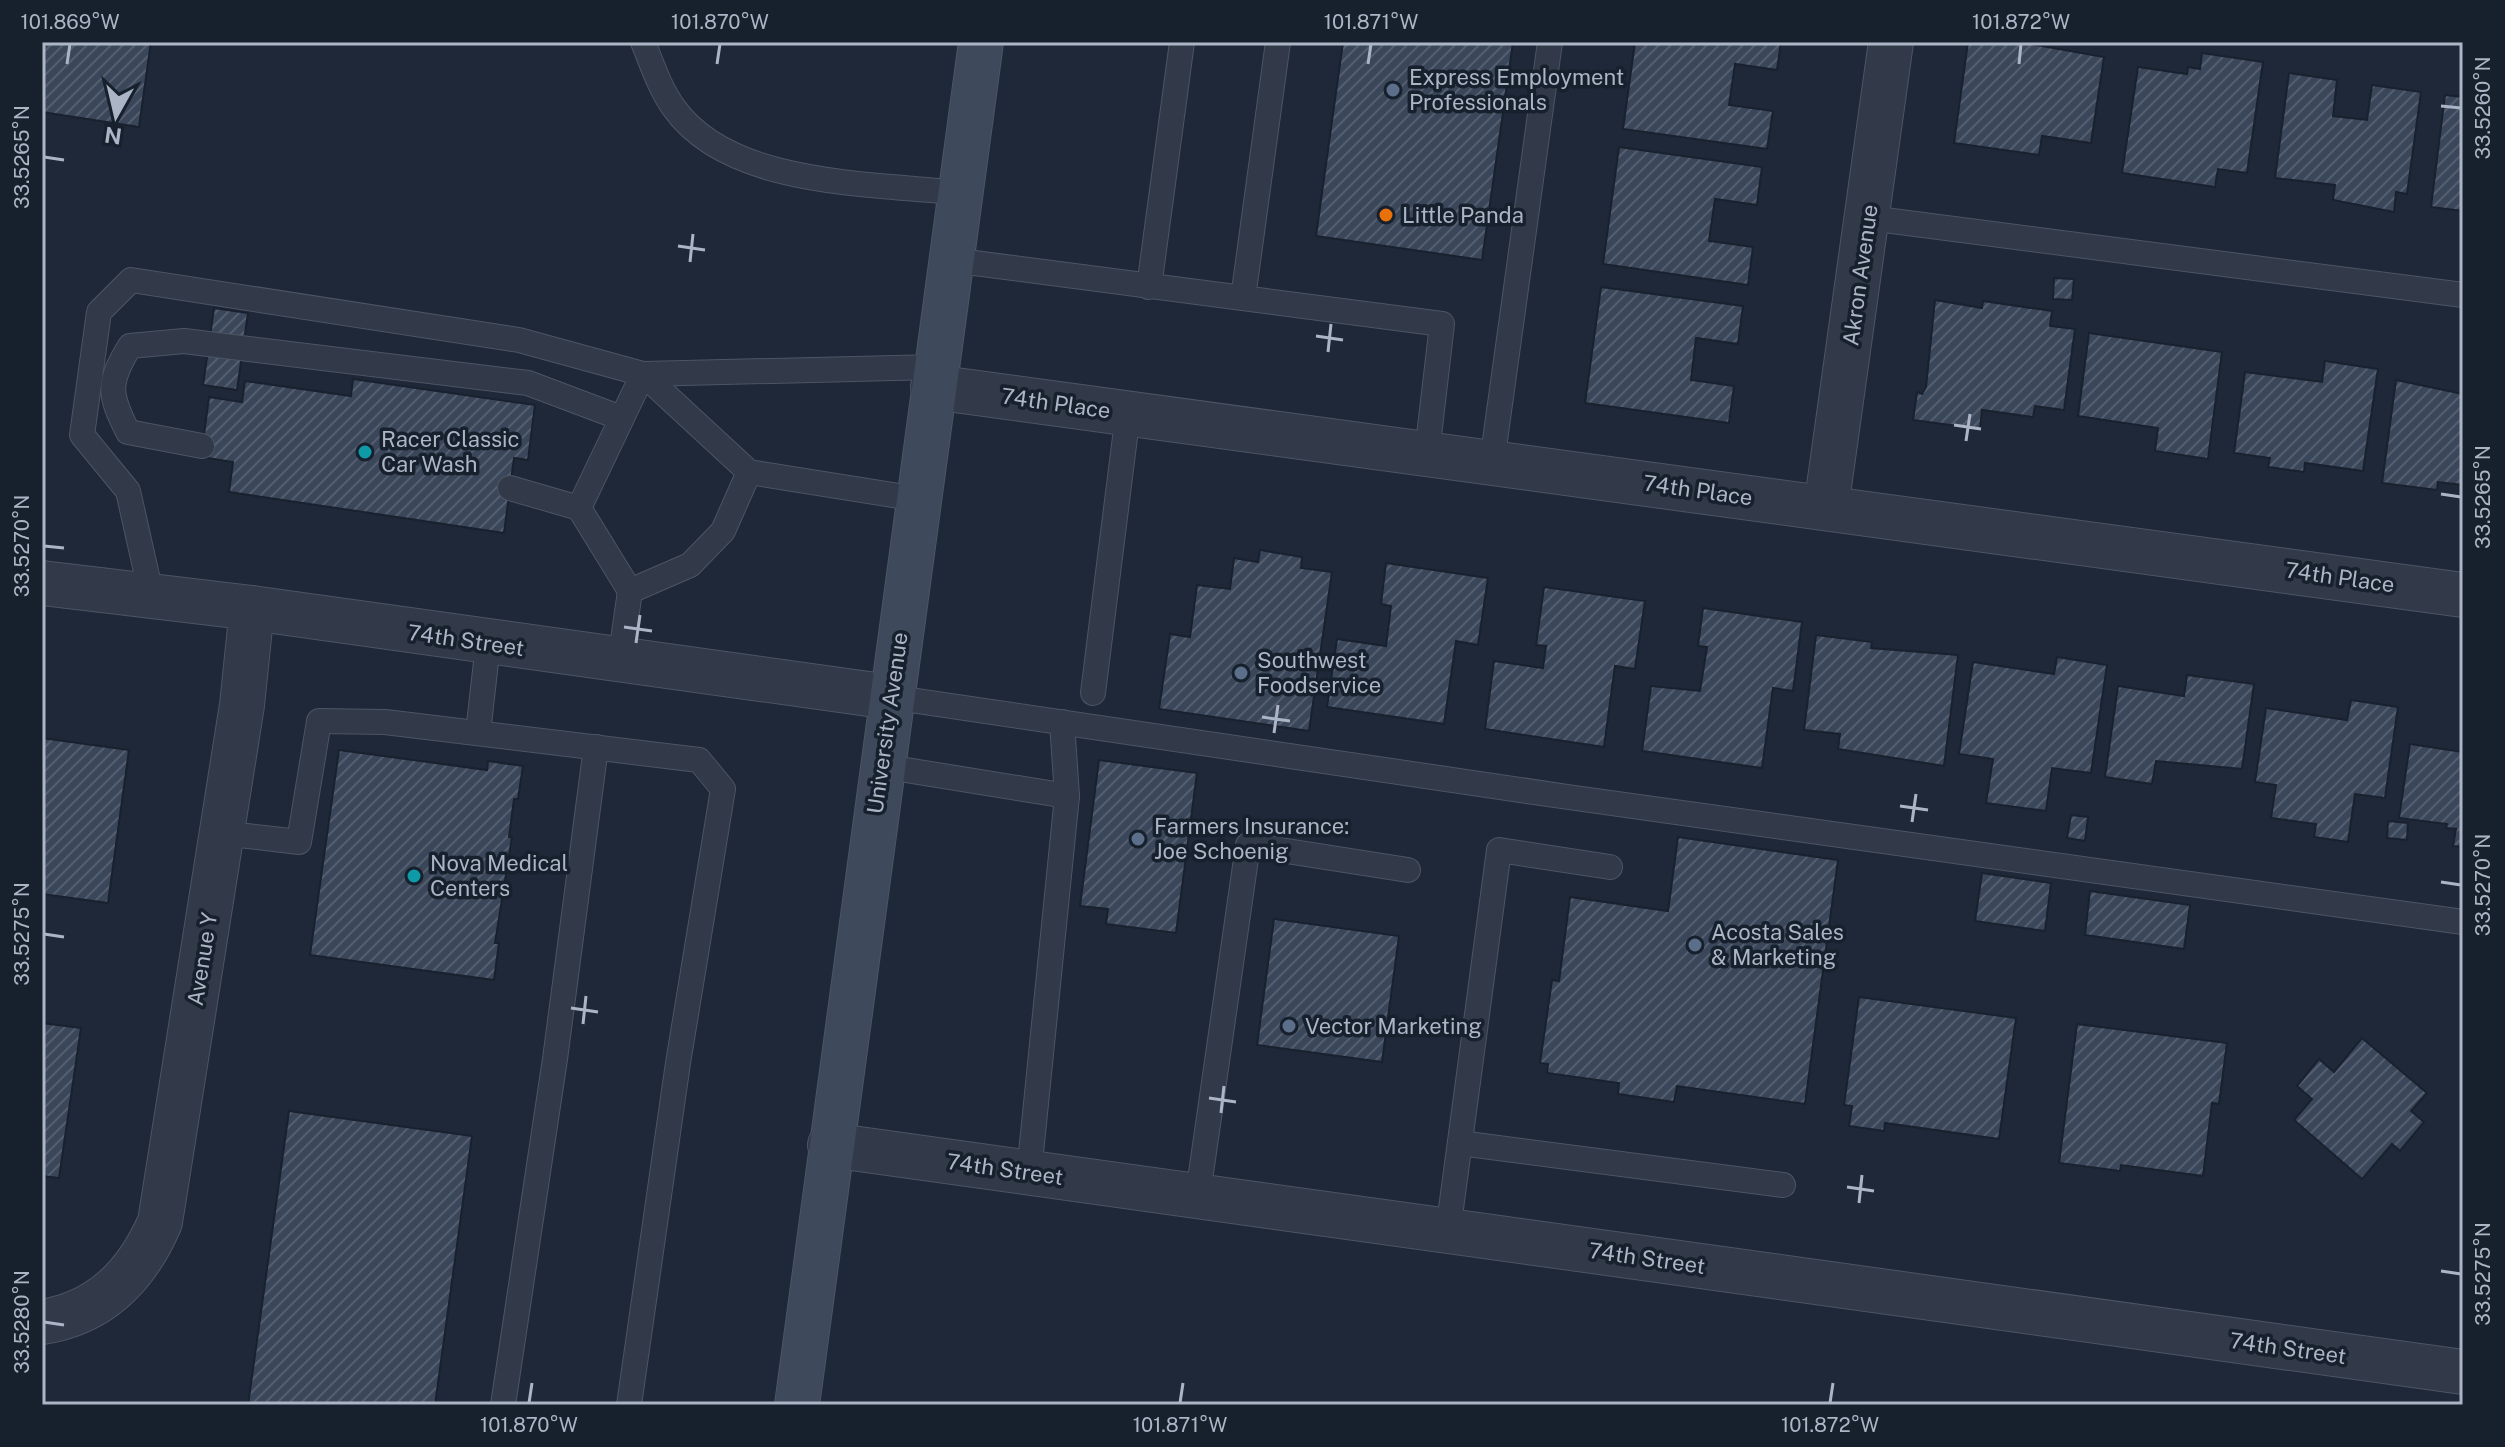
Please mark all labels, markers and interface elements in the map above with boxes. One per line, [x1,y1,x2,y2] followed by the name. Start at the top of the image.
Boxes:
[21,10,119,34] text: 101.869°W
[671,10,769,34] text: 101.870°W
[1324,10,1418,34] text: 101.871°W
[1972,10,2070,34] text: 101.872°W
[2471,56,2495,160] text: 33.5260°N
[1409,64,1624,115] place label: Express Employment Professionals
[76,76,156,156] north arrow
[1384,81,1402,99] marker: Express Employment Professionals
[10,105,34,209] text: 33.5265°N
[103,122,124,150] text: N
[1402,202,1524,228] place label: Little Panda
[1837,203,1883,347] street label: Akron Avenue
[1377,206,1395,224] marker: Little Panda
[1000,382,1112,424] street label: 74th Place
[381,426,520,477] place label: Racer Classic Car Wash
[356,443,374,461] marker: Racer Classic Car Wash
[2471,445,2495,549] text: 33.5265°N
[1642,469,1754,511] street label: 74th Place
[10,495,34,597] text: 33.5270°N
[2284,556,2396,598] street label: 74th Place
[406,619,526,661] street label: 74th Street
[861,631,913,815] street label: University Avenue
[1257,647,1381,698] place label: Southwest Foodservice
[1232,664,1250,682] marker: Southwest Foodservice
[1154,813,1349,864] place label: Farmers Insurance: Joe Schoenig
[1129,830,1147,848] marker: Farmers Insurance: Joe Schoenig
[2471,834,2495,936] text: 33.5270°N
[430,850,568,901] place label: Nova Medical Centers
[405,867,423,885] marker: Nova Medical Centers
[10,882,34,986] text: 33.5275°N
[182,910,222,1008] street label: Avenue Y
[1711,919,1844,970] place label: Acosta Sales & Marketing
[1686,936,1704,954] marker: Acosta Sales & Marketing
[1305,1013,1482,1039] place label: Vector Marketing
[1280,1017,1298,1035] marker: Vector Marketing
[945,1148,1065,1190] street label: 74th Street
[2471,1222,2495,1326] text: 33.5275°N
[1587,1237,1707,1279] street label: 74th Street
[10,1270,34,1374] text: 33.5280°N
[2228,1327,2348,1369] street label: 74th Street
[480,1413,578,1437] text: 101.870°W
[1133,1413,1227,1437] text: 101.871°W
[1781,1413,1879,1437] text: 101.872°W

